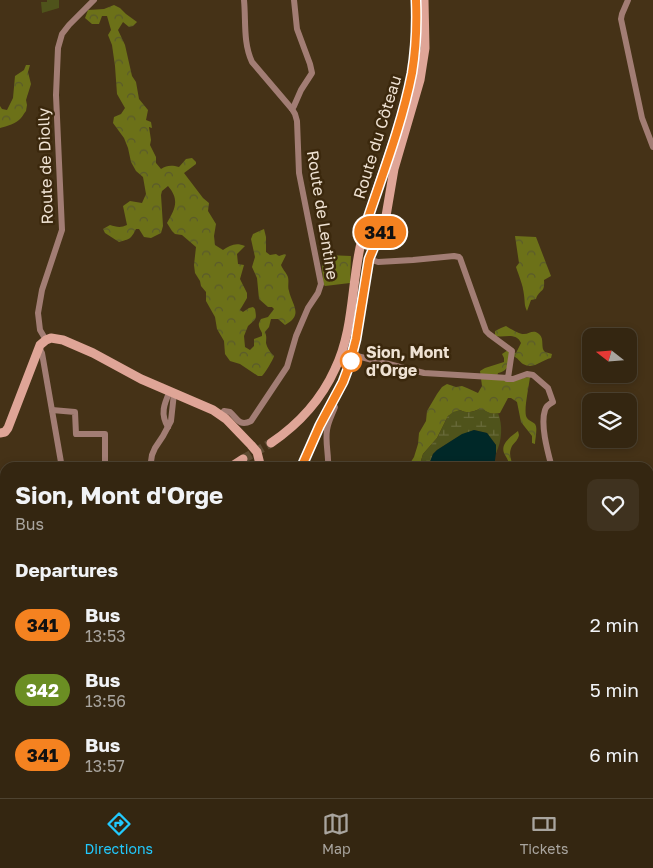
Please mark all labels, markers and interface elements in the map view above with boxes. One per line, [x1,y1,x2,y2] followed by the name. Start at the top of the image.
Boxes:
[349,73,405,201] street label: Route du Côteau
[33,107,57,225] street label: Route de Diolly
[303,149,343,281] street label: Route de Lentine
[351,216,409,248] line badge: 341
[364,221,396,243] text: 341
[582,328,638,382] north arrow
[582,328,637,448] map controls
[366,342,449,380] place label: Sion, Mont d'Orge
[340,350,362,372] marker: Sion, Mont d'Orge
[582,393,637,448] button: layers
[587,479,639,531] button: heart
[15,480,223,509] text: Sion, Mont d'Orge
[15,514,44,534] text: Bus
[15,558,118,581] text: Departures
[85,603,120,626] text: Bus
[590,613,639,636] text: 2 min
[27,614,58,636] text: 341
[85,626,126,646] text: 13:53
[85,668,120,691] text: Bus
[590,678,639,701] text: 5 min
[26,679,59,701] text: 342
[85,691,126,711] text: 13:56
[85,733,120,756] text: Bus
[589,743,639,766] text: 6 min
[27,744,58,766] text: 341
[85,756,125,776] text: 13:57
[85,810,153,857] tab: Directions
[322,810,351,857] tab: Map
[520,810,568,857] tab: Tickets

